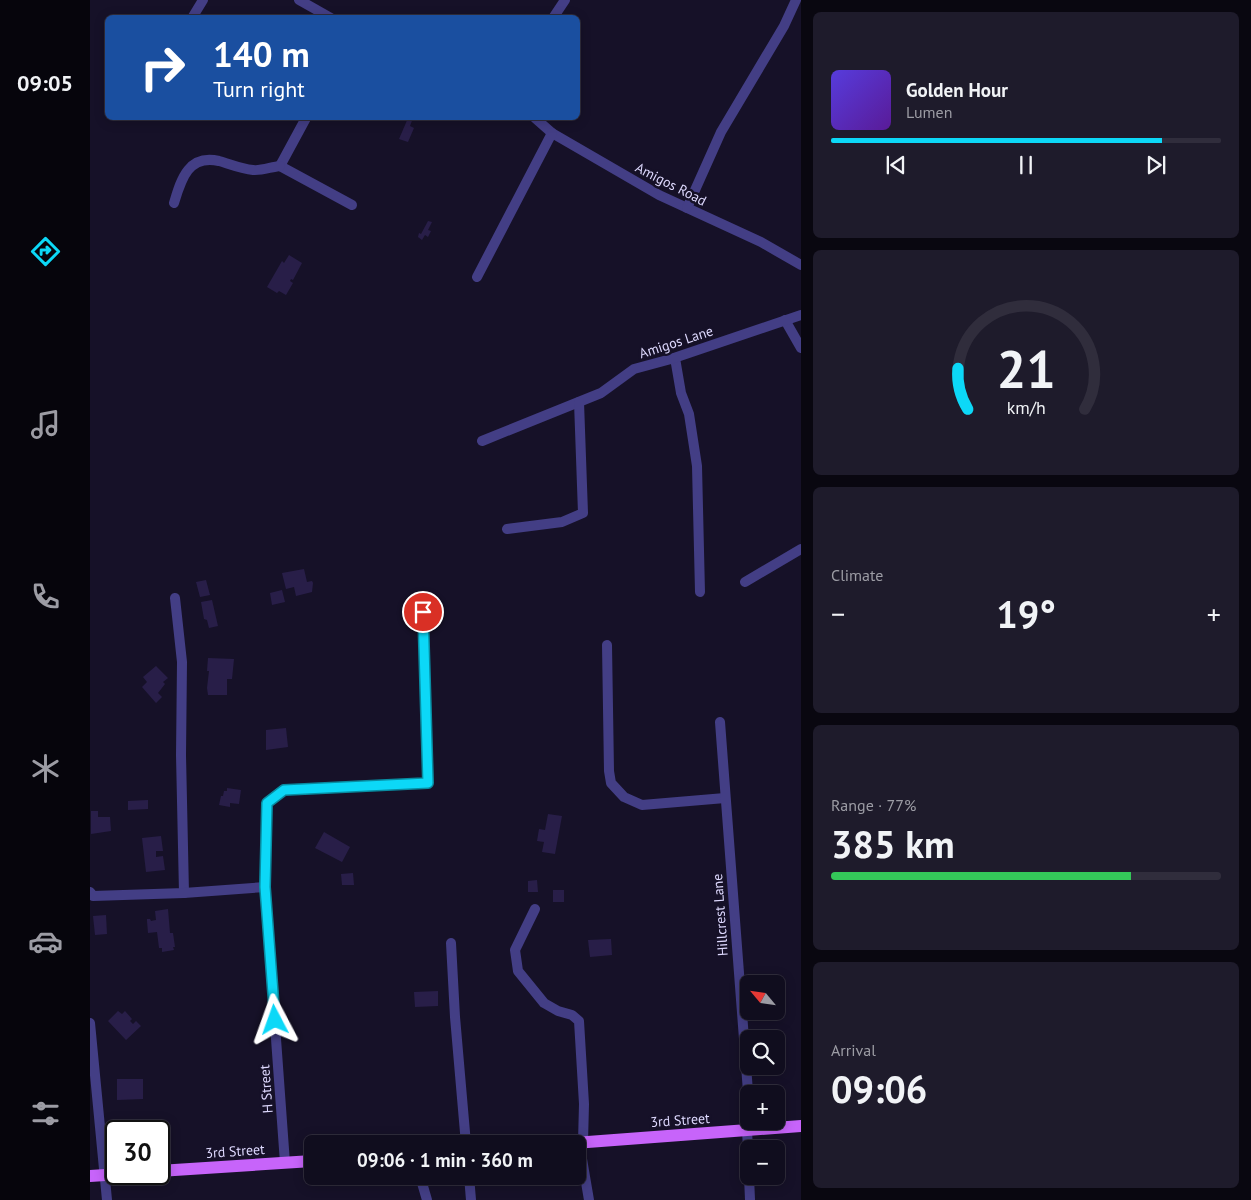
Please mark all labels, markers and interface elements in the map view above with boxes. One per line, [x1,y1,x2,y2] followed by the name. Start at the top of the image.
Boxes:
[213,31,310,77] text: 140 m
[130,35,195,100] icon: right
[17,69,73,97] text: 09:05
[213,75,305,103] text: Turn right
[906,78,1008,102] text: Golden Hour
[906,102,952,122] text: Lumen
[882,151,910,179] icon: previous
[1012,151,1040,179] icon: pause
[1142,151,1170,179] icon: next
[632,158,710,210] street label: Amigos Road
[28,234,63,269] icon: directions
[637,322,715,362] street label: Amigos Lane
[997,335,1055,402] text: 21
[1006,396,1046,419] text: km/h
[28,407,63,442] icon: music
[831,565,883,585] text: Climate
[28,579,63,614] icon: phone
[996,589,1056,638] text: 19°
[402,591,444,633] pin
[831,595,845,632] text: −
[1207,595,1221,632] text: +
[409,598,437,626] icon: arrive
[28,751,63,786] icon: climate
[831,795,916,815] text: Range · 77%
[831,819,955,868] text: 385 km
[708,873,732,957] street label: Hillcrest Lane
[28,924,63,959] icon: car
[740,975,785,1020] north arrow
[740,975,785,1185] map controls
[248,993,300,1045] position arrow
[740,1030,785,1075] button: search
[831,1040,876,1060] text: Arrival
[255,1064,277,1114] street label: H Street
[831,1064,927,1113] text: 09:06
[740,1085,785,1130] button: +
[28,1096,63,1131] icon: filters
[650,1109,711,1131] street label: 3rd Street
[105,1120,170,1185] speed limit sign: 30
[205,1140,266,1162] street label: 3rd Street
[740,1140,785,1185] button: −
[357,1148,533,1172] text: 09:06 · 1 min · 360 m

